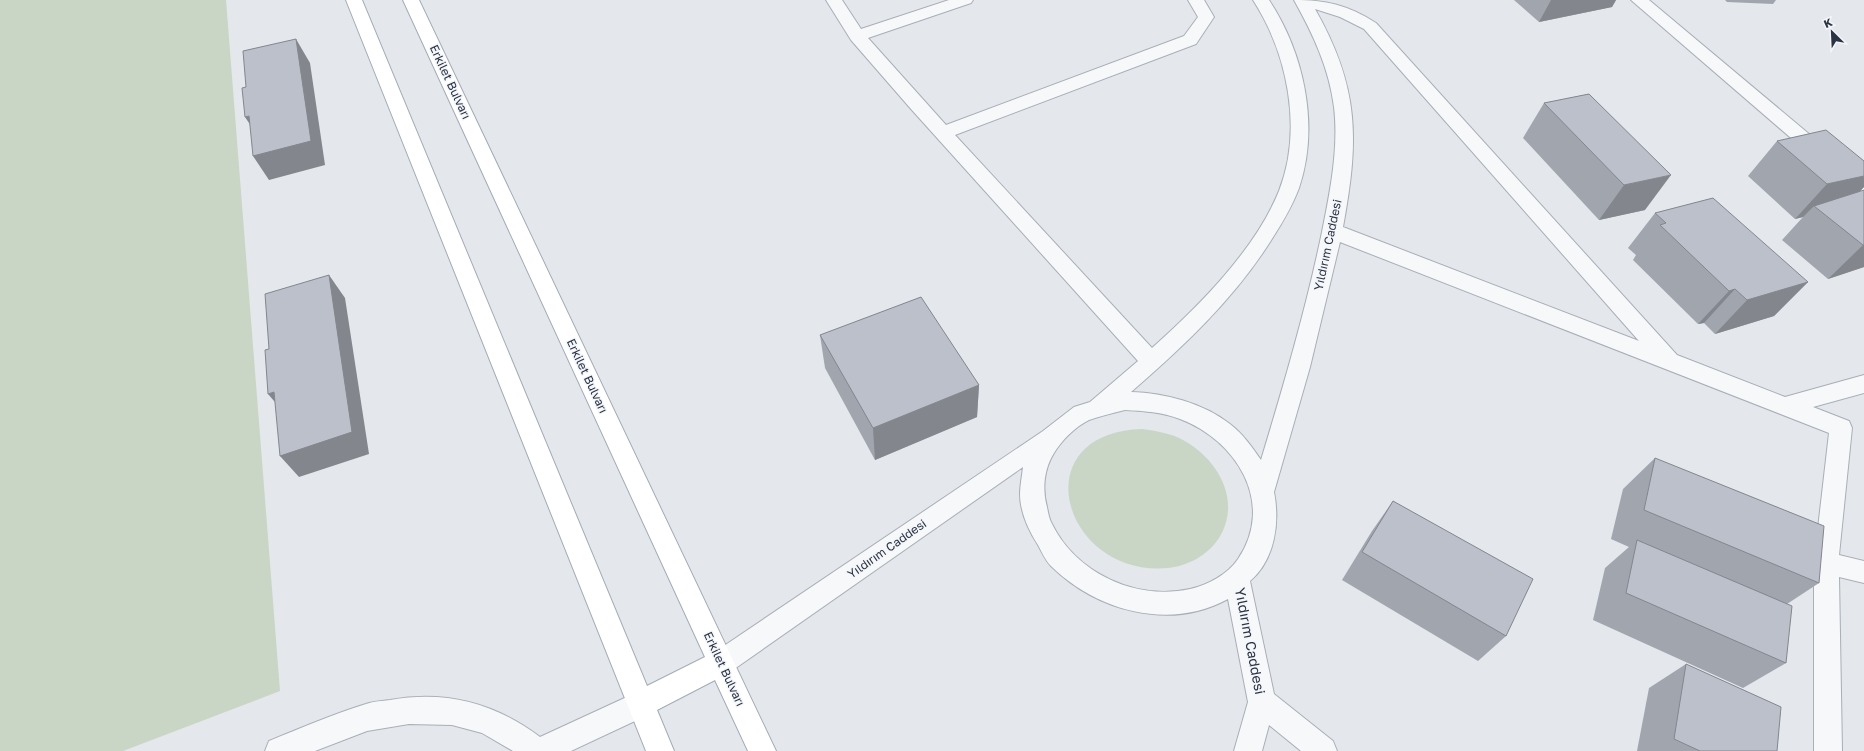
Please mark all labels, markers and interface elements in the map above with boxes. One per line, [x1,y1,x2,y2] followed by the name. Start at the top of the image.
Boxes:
[1812,12,1852,52] north arrow
[1821,15,1834,30] text: K
[427,42,474,121] street label: Erkilet Bulvarı
[1311,198,1345,292] street label: Yıldırım Caddesi
[564,336,611,415] street label: Erkilet Bulvarı
[844,516,929,581] street label: Yıldırım Caddesi
[1232,586,1269,696] street label: Yıldırım Caddesi
[701,629,748,708] street label: Erkilet Bulvarı

